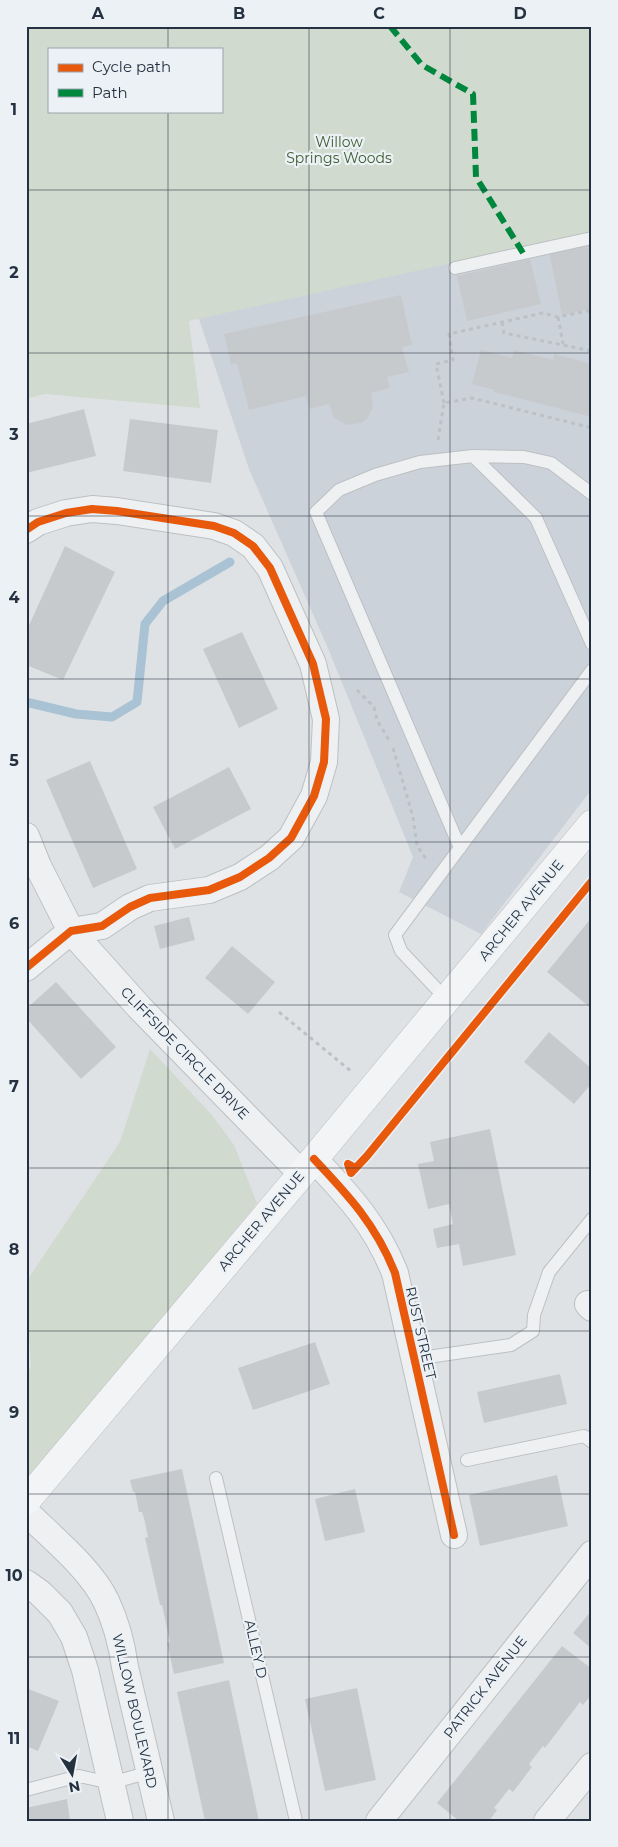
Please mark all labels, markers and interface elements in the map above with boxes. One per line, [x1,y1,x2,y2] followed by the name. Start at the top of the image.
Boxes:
[91,4,105,23] text: A
[233,4,245,23] text: B
[373,4,385,23] text: C
[513,4,527,23] text: D
[48,48,222,112] legend
[92,57,171,76] text: Cycle path
[92,83,128,102] text: Path
[11,100,17,119] text: 1
[286,133,392,167] park label: Willow Springs Woods
[9,263,19,282] text: 2
[8,425,19,444] text: 3
[8,588,20,607] text: 4
[9,751,19,770] text: 5
[475,856,567,964] street label: ARCHER AVENUE
[9,914,19,933] text: 6
[117,983,253,1123] street label: CLIFFSIDE CIRCLE DRIVE
[9,1077,19,1096] text: 7
[214,1167,308,1275] street label: ARCHER AVENUE
[9,1240,19,1259] text: 8
[402,1285,440,1381] street label: RUST STREET
[9,1403,19,1422] text: 9
[5,1566,23,1585] text: 10
[240,1618,272,1680] street label: ALLEY D
[108,1632,162,1790] street label: WILLOW BOULEVARD
[439,1632,531,1742] street label: PATRICK AVENUE
[8,1729,20,1748] text: 11
[48,1750,98,1800] north arrow
[67,1777,82,1797] text: N

